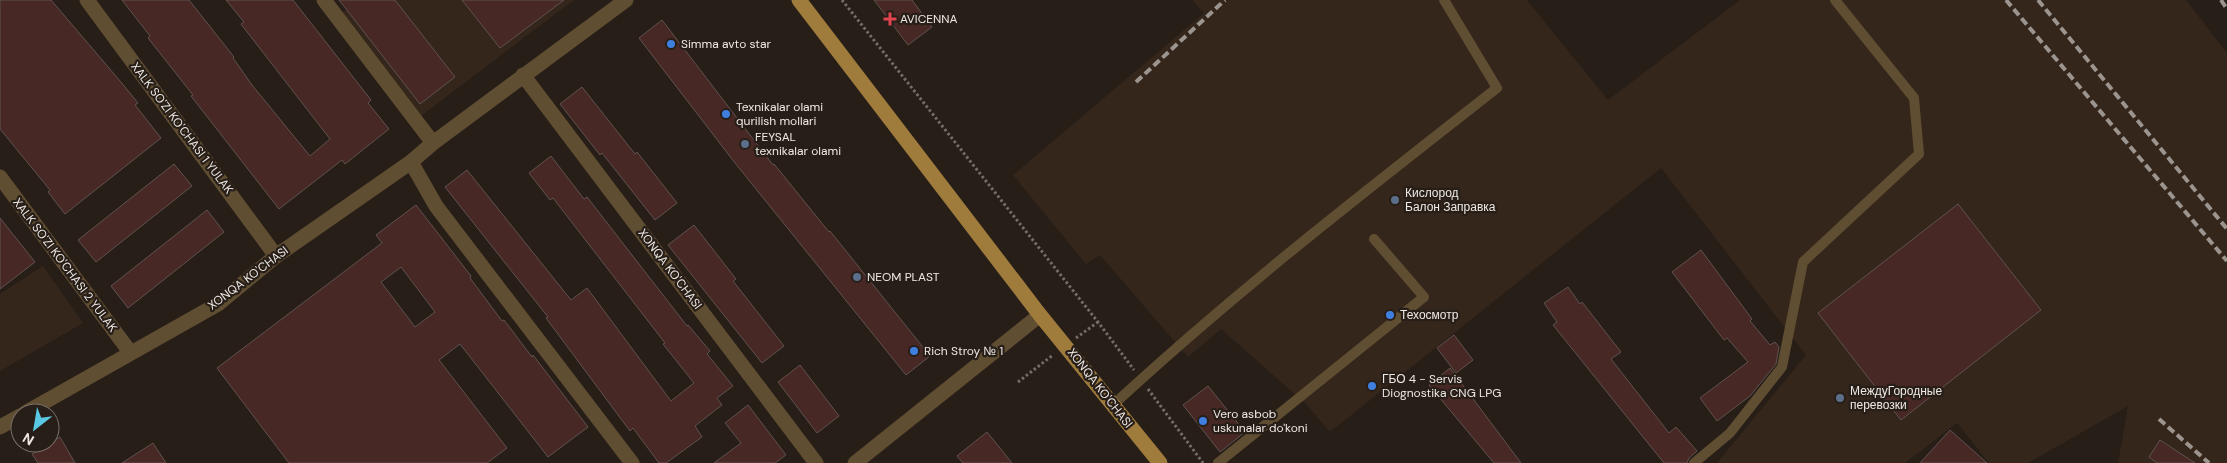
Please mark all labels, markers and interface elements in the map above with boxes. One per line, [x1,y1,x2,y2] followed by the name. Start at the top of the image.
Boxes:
[900,11,958,27] place label: AVICENNA
[884,13,896,25] marker: AVICENNA
[681,36,771,52] place label: Simma avto star
[665,38,677,50] marker: Simma avto star
[127,59,237,197] street label: XALK SO'ZI KO'CHASI 1 YULAK
[736,99,823,129] place label: Texnikalar olami qurilish mollari
[720,108,732,120] marker: Texnikalar olami qurilish mollari
[755,129,841,159] place label: FEYSAL texnikalar olami
[739,138,751,150] marker: FEYSAL texnikalar olami
[1405,185,1496,215] place label: Кислород Балон Заправка
[1389,194,1401,206] marker: Кислород Балон Заправка
[9,195,121,335] street label: XALK SO'ZI KO'CHASI 2 YULAK
[634,225,706,313] street label: XONQA KO'CHASI
[204,242,292,314] street label: XONQA KO'CHASI
[867,269,940,285] place label: NEOM PLAST
[851,271,863,283] marker: NEOM PLAST
[1400,307,1459,323] place label: Техосмотр
[1384,309,1396,321] marker: Техосмотр
[924,343,1003,359] place label: Rich Stroy № 1
[908,345,920,357] marker: Rich Stroy № 1
[1064,345,1136,431] street label: XONQA KO'CHASI
[1382,371,1501,401] place label: ГБО 4 - Servis Diognostika CNG LPG
[1366,380,1378,392] marker: ГБО 4 - Servis Diognostika CNG LPG
[1850,383,1942,413] place label: МеждуГородные перевозки
[1834,392,1846,404] marker: МеждуГородные перевозки
[10,403,60,453] north arrow
[1213,406,1308,436] place label: Vero asbob uskunalar do'koni
[1197,415,1209,427] marker: Vero asbob uskunalar do'koni
[19,429,37,449] text: N

